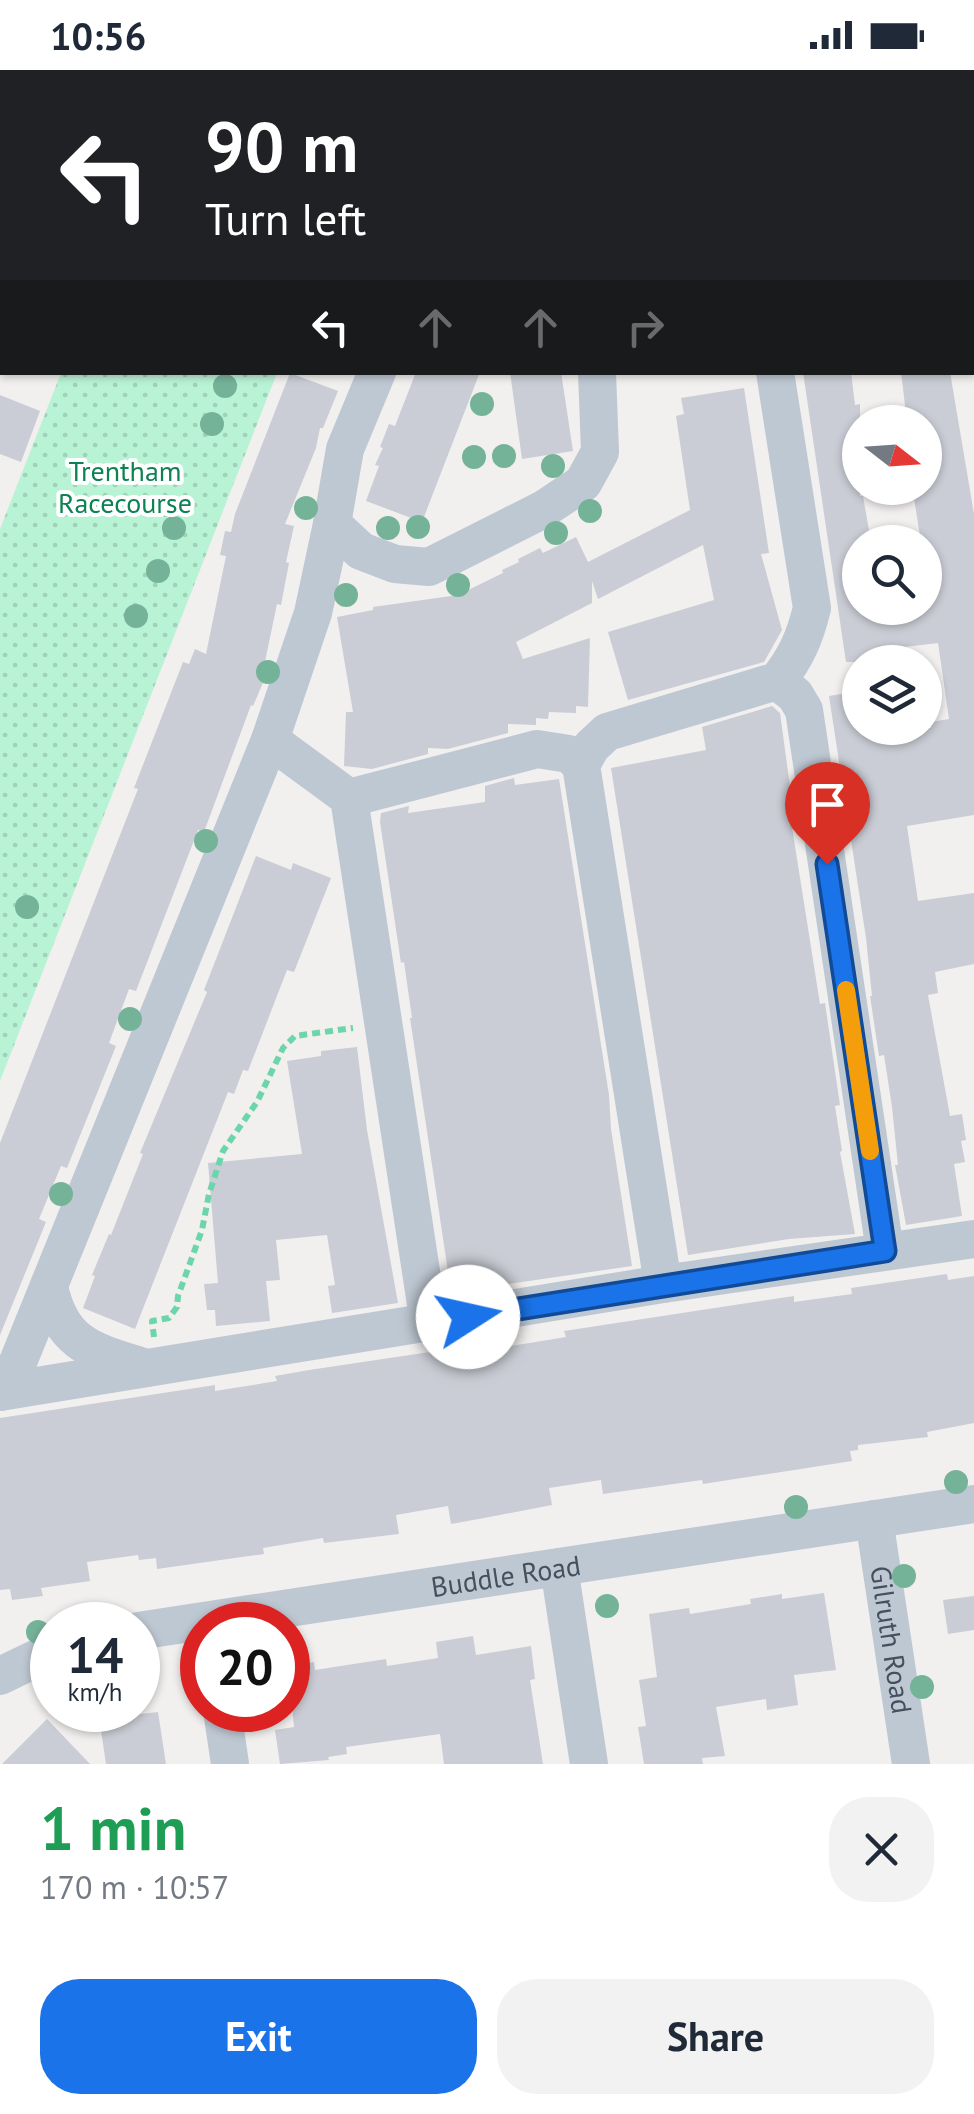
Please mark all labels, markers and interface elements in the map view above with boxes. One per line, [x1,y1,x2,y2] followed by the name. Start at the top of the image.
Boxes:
[50,11,146,60] text: 10:56
[205,101,358,191] text: 90 m
[40,110,170,240] icon: left
[205,189,366,247] text: Turn left
[303,300,358,355] icon: left
[408,300,463,355] icon: ahead
[513,300,568,355] icon: ahead
[618,300,673,355] icon: right
[842,405,942,505] north arrow
[842,405,942,745] map controls
[58,452,192,521] park label: Trentham Racecourse
[842,525,942,625] button: search
[842,645,942,745] button: layers
[785,762,870,865] pin
[800,777,855,832] icon: arrive
[416,1265,520,1369] position arrow
[428,1546,583,1605] street label: Buddle Road
[863,1563,922,1716] street label: Gilruth Road
[180,1602,310,1732] speed limit sign: 20
[67,1622,123,1687] text: 14
[68,1676,122,1708] text: km/h
[40,1789,186,1867] text: 1 min
[829,1797,934,1902] button: close
[40,1866,229,1908] text: 170 m · 10:57
[40,1979,477,2094] button: Exit
[497,1979,934,2094] button: Share

